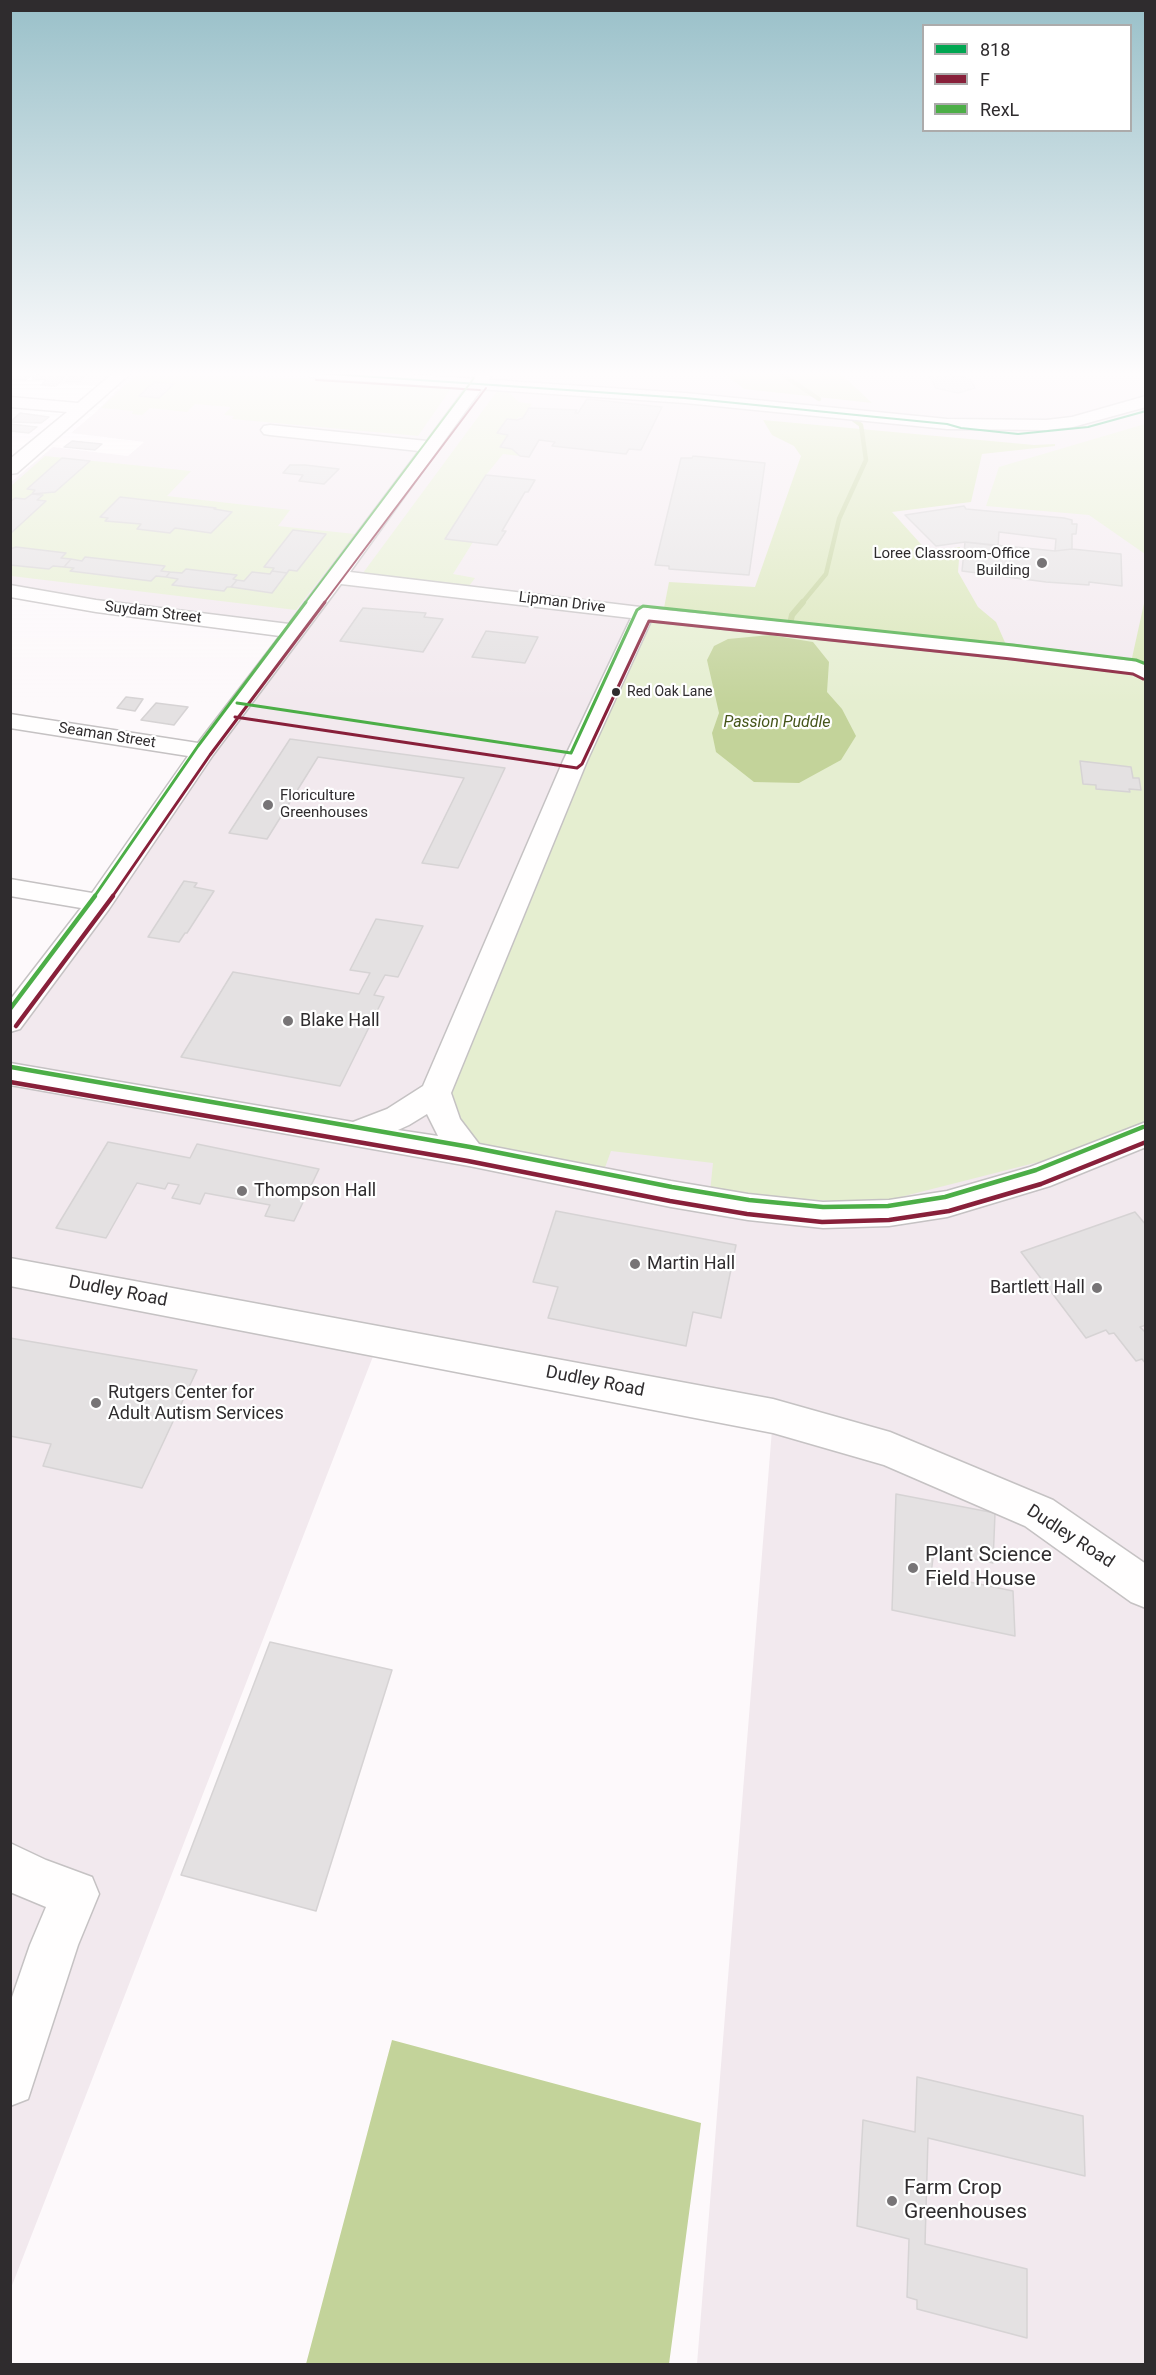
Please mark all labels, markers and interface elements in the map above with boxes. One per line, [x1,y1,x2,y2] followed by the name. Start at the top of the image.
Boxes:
[922,24,1132,132] legend
[980,39,1010,60] text: 818
[980,69,990,90] text: F
[980,99,1019,120] text: RexL
[873,545,1030,580] place label: Loree Classroom-Office Building
[1035,556,1049,570] marker: Loree Classroom-Office Building
[518,589,606,617] street label: Lipman Drive
[104,598,202,628] street label: Suydam Street
[627,684,713,700] place label: Red Oak Lane
[610,686,622,698] marker: Red Oak Lane
[723,713,831,733] water label: Passion Puddle
[57,719,157,753] street label: Seaman Street
[280,787,368,822] place label: Floriculture Greenhouses
[261,798,275,812] marker: Floriculture Greenhouses
[300,1010,380,1032] place label: Blake Hall
[281,1014,295,1028] marker: Blake Hall
[254,1180,376,1202] place label: Thompson Hall
[235,1184,249,1198] marker: Thompson Hall
[647,1253,735,1275] place label: Martin Hall
[628,1257,642,1271] marker: Martin Hall
[67,1272,169,1312] street label: Dudley Road
[990,1277,1085,1299] place label: Bartlett Hall
[1090,1281,1104,1295] marker: Bartlett Hall
[544,1362,646,1402] street label: Dudley Road
[108,1382,284,1424] place label: Rutgers Center for Adult Autism Services
[89,1396,103,1410] marker: Rutgers Center for Adult Autism Services
[1022,1501,1118,1573] street label: Dudley Road
[925,1543,1052,1593] place label: Plant Science Field House
[906,1561,920,1575] marker: Plant Science Field House
[904,2176,1027,2226] place label: Farm Crop Greenhouses
[885,2194,899,2208] marker: Farm Crop Greenhouses

